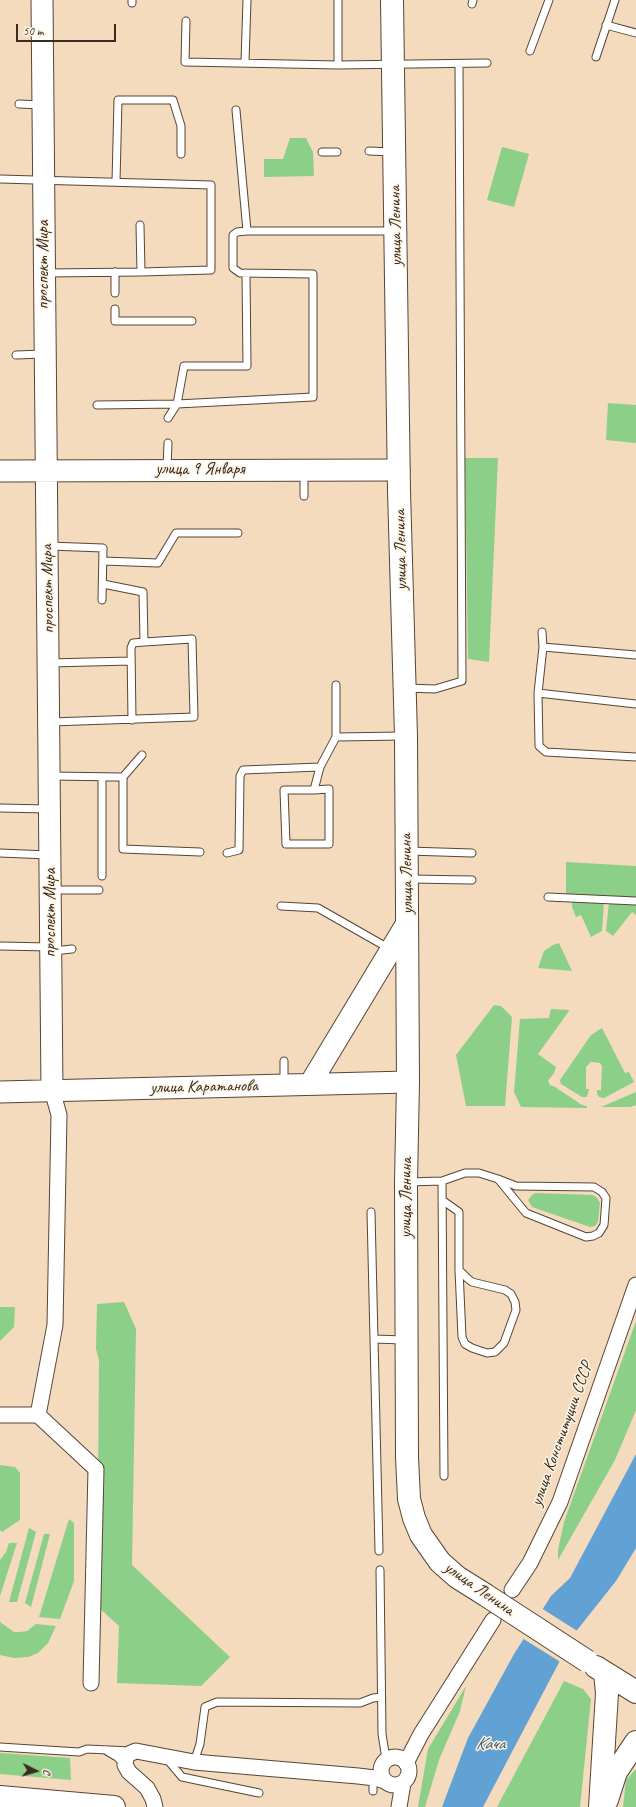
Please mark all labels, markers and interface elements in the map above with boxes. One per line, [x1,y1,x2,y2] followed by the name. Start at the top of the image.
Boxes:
[18,16,118,42] scale bar
[23,23,43,39] text: 50 m
[385,186,407,266] street label: улица Ленина
[34,221,54,309] street label: проспект Мира
[156,460,244,480] street label: улица 9 Января
[390,510,412,590] street label: улица Ленина
[37,544,59,634] street label: проспект Мира
[396,834,418,914] street label: улица Ленина
[41,869,61,957] street label: проспект Мира
[150,1076,258,1098] street label: улица Каратанова
[397,1158,417,1238] street label: улица Ленина
[526,1359,598,1509] street label: улица Конституции СССР
[440,1558,518,1620] street label: улица Ленина
[476,1733,504,1755] water label: Кача
[16,1751,56,1791] north arrow
[41,1769,55,1775] text: С

